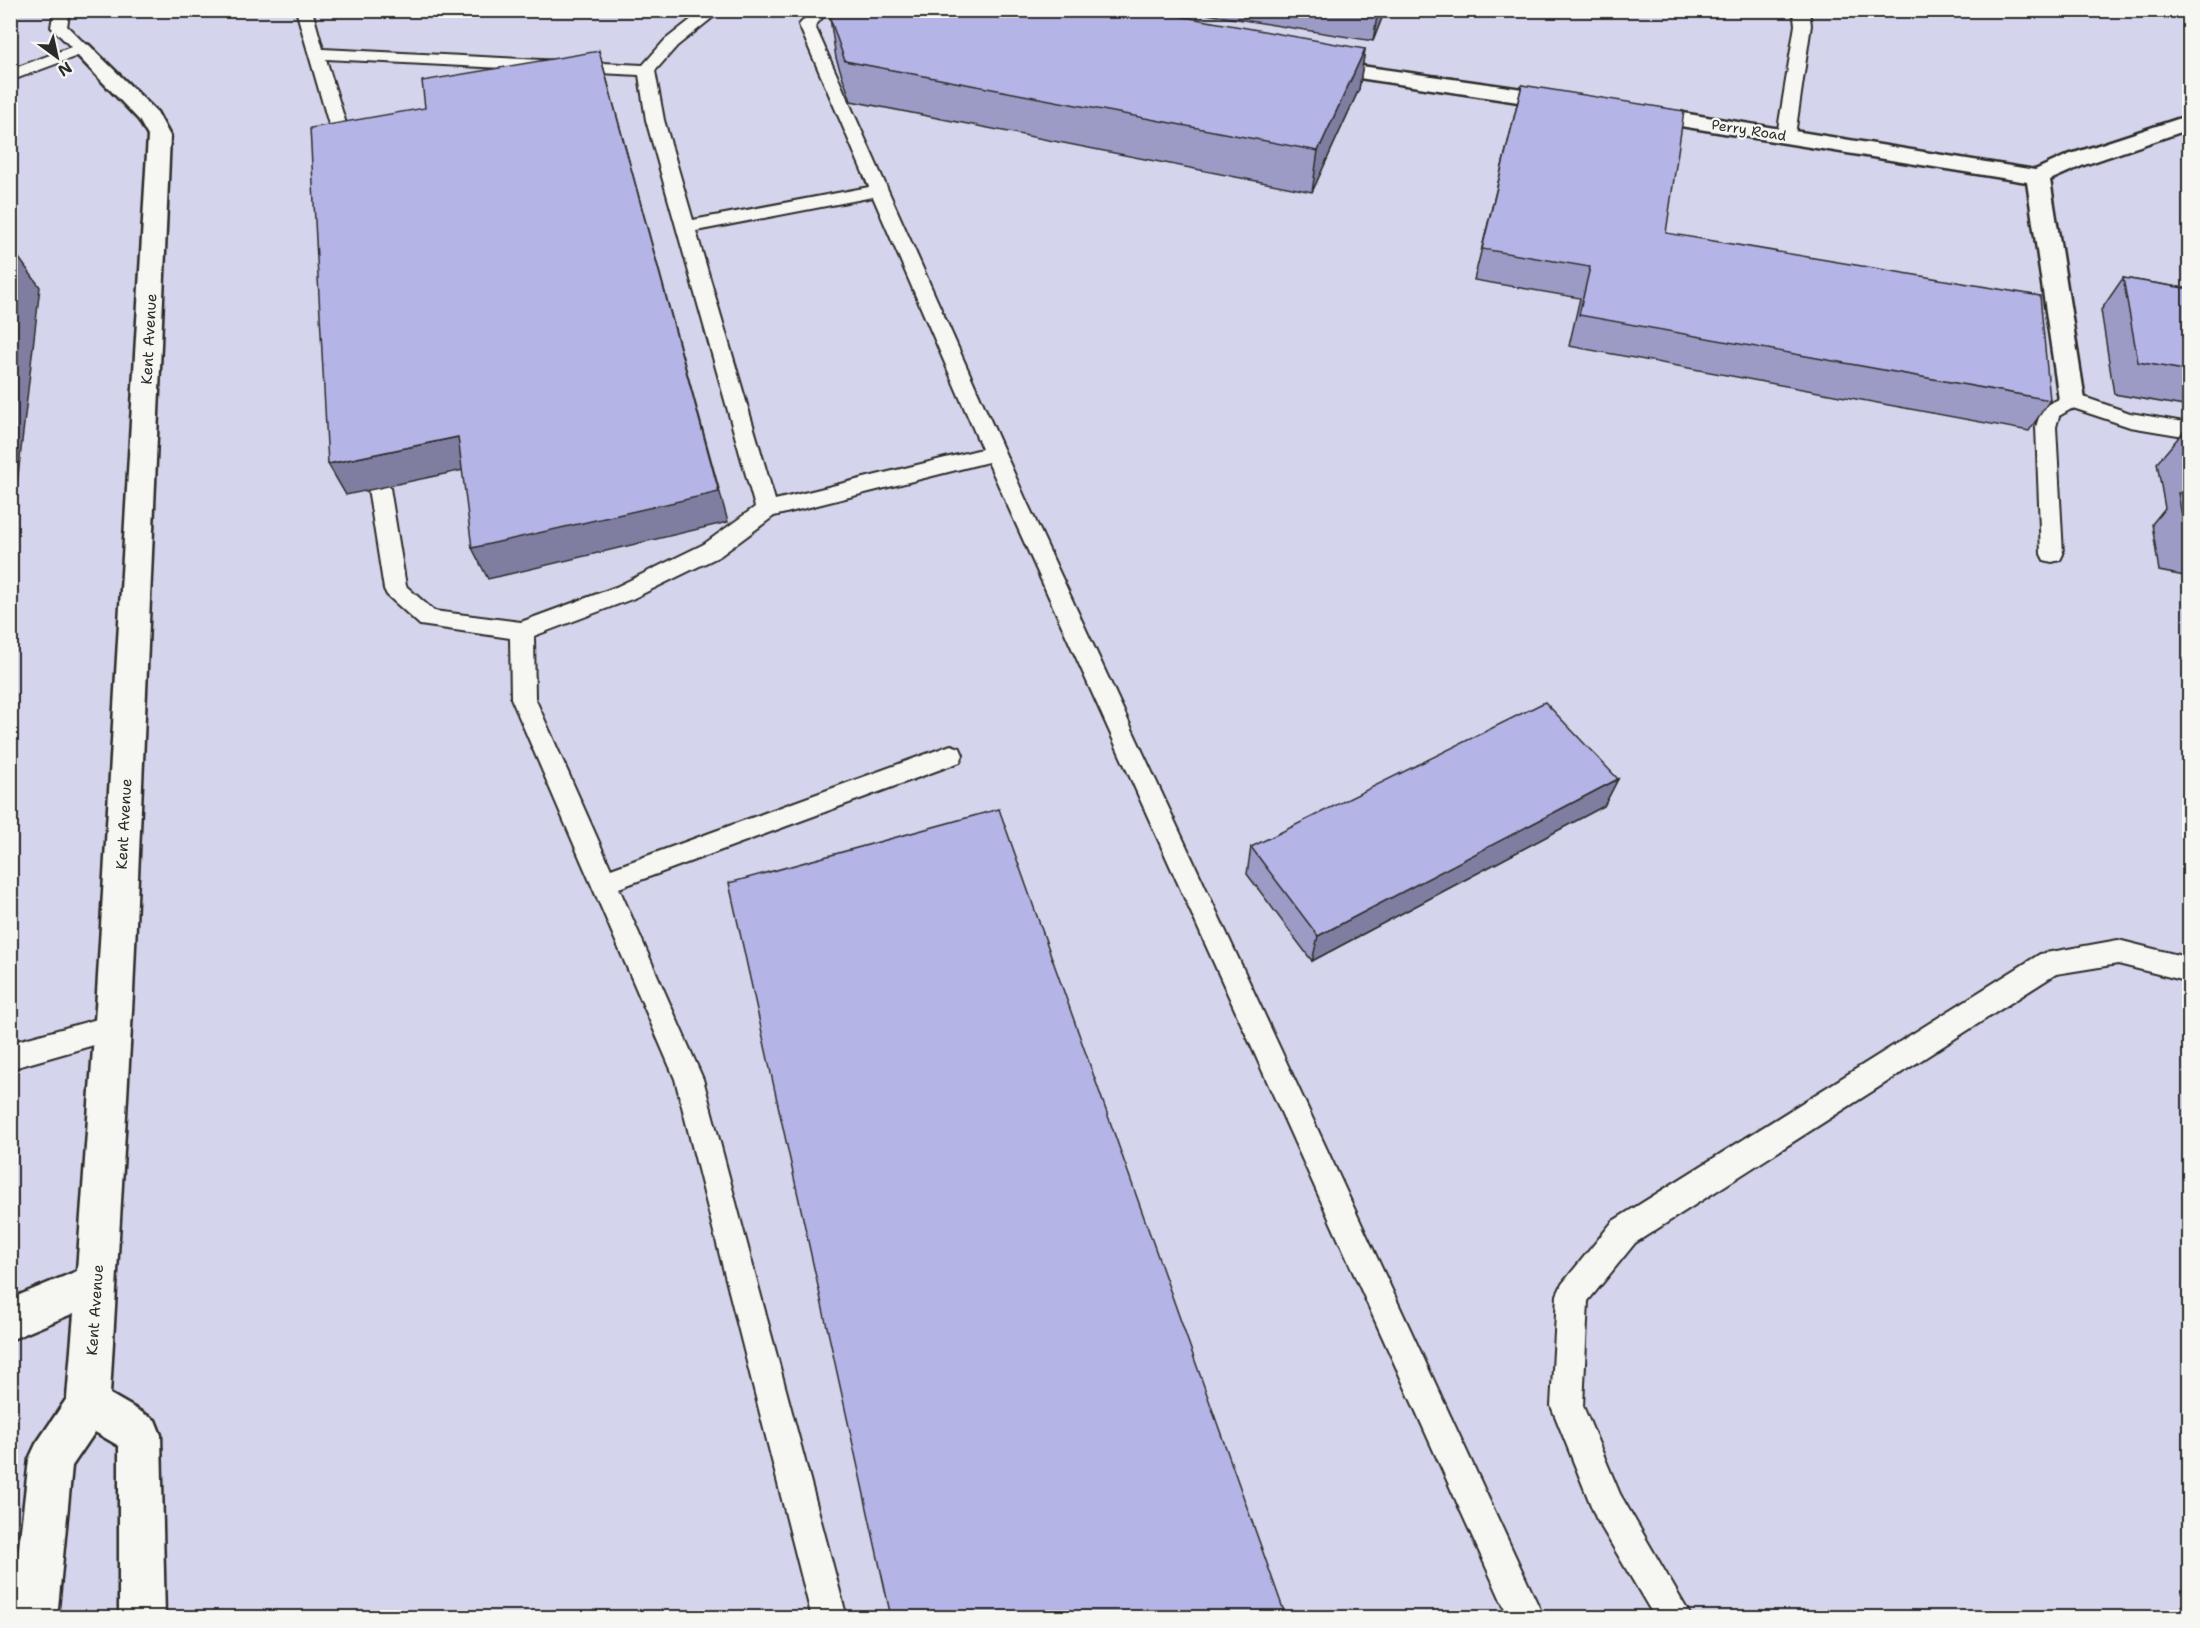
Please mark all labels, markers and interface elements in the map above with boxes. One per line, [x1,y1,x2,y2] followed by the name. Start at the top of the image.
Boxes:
[27,27,87,87] north arrow
[54,57,76,81] text: N
[1710,115,1788,145] street label: Perry Road
[137,293,161,385] street label: Kent Avenue
[112,778,136,870] street label: Kent Avenue
[82,1264,108,1356] street label: Kent Avenue

